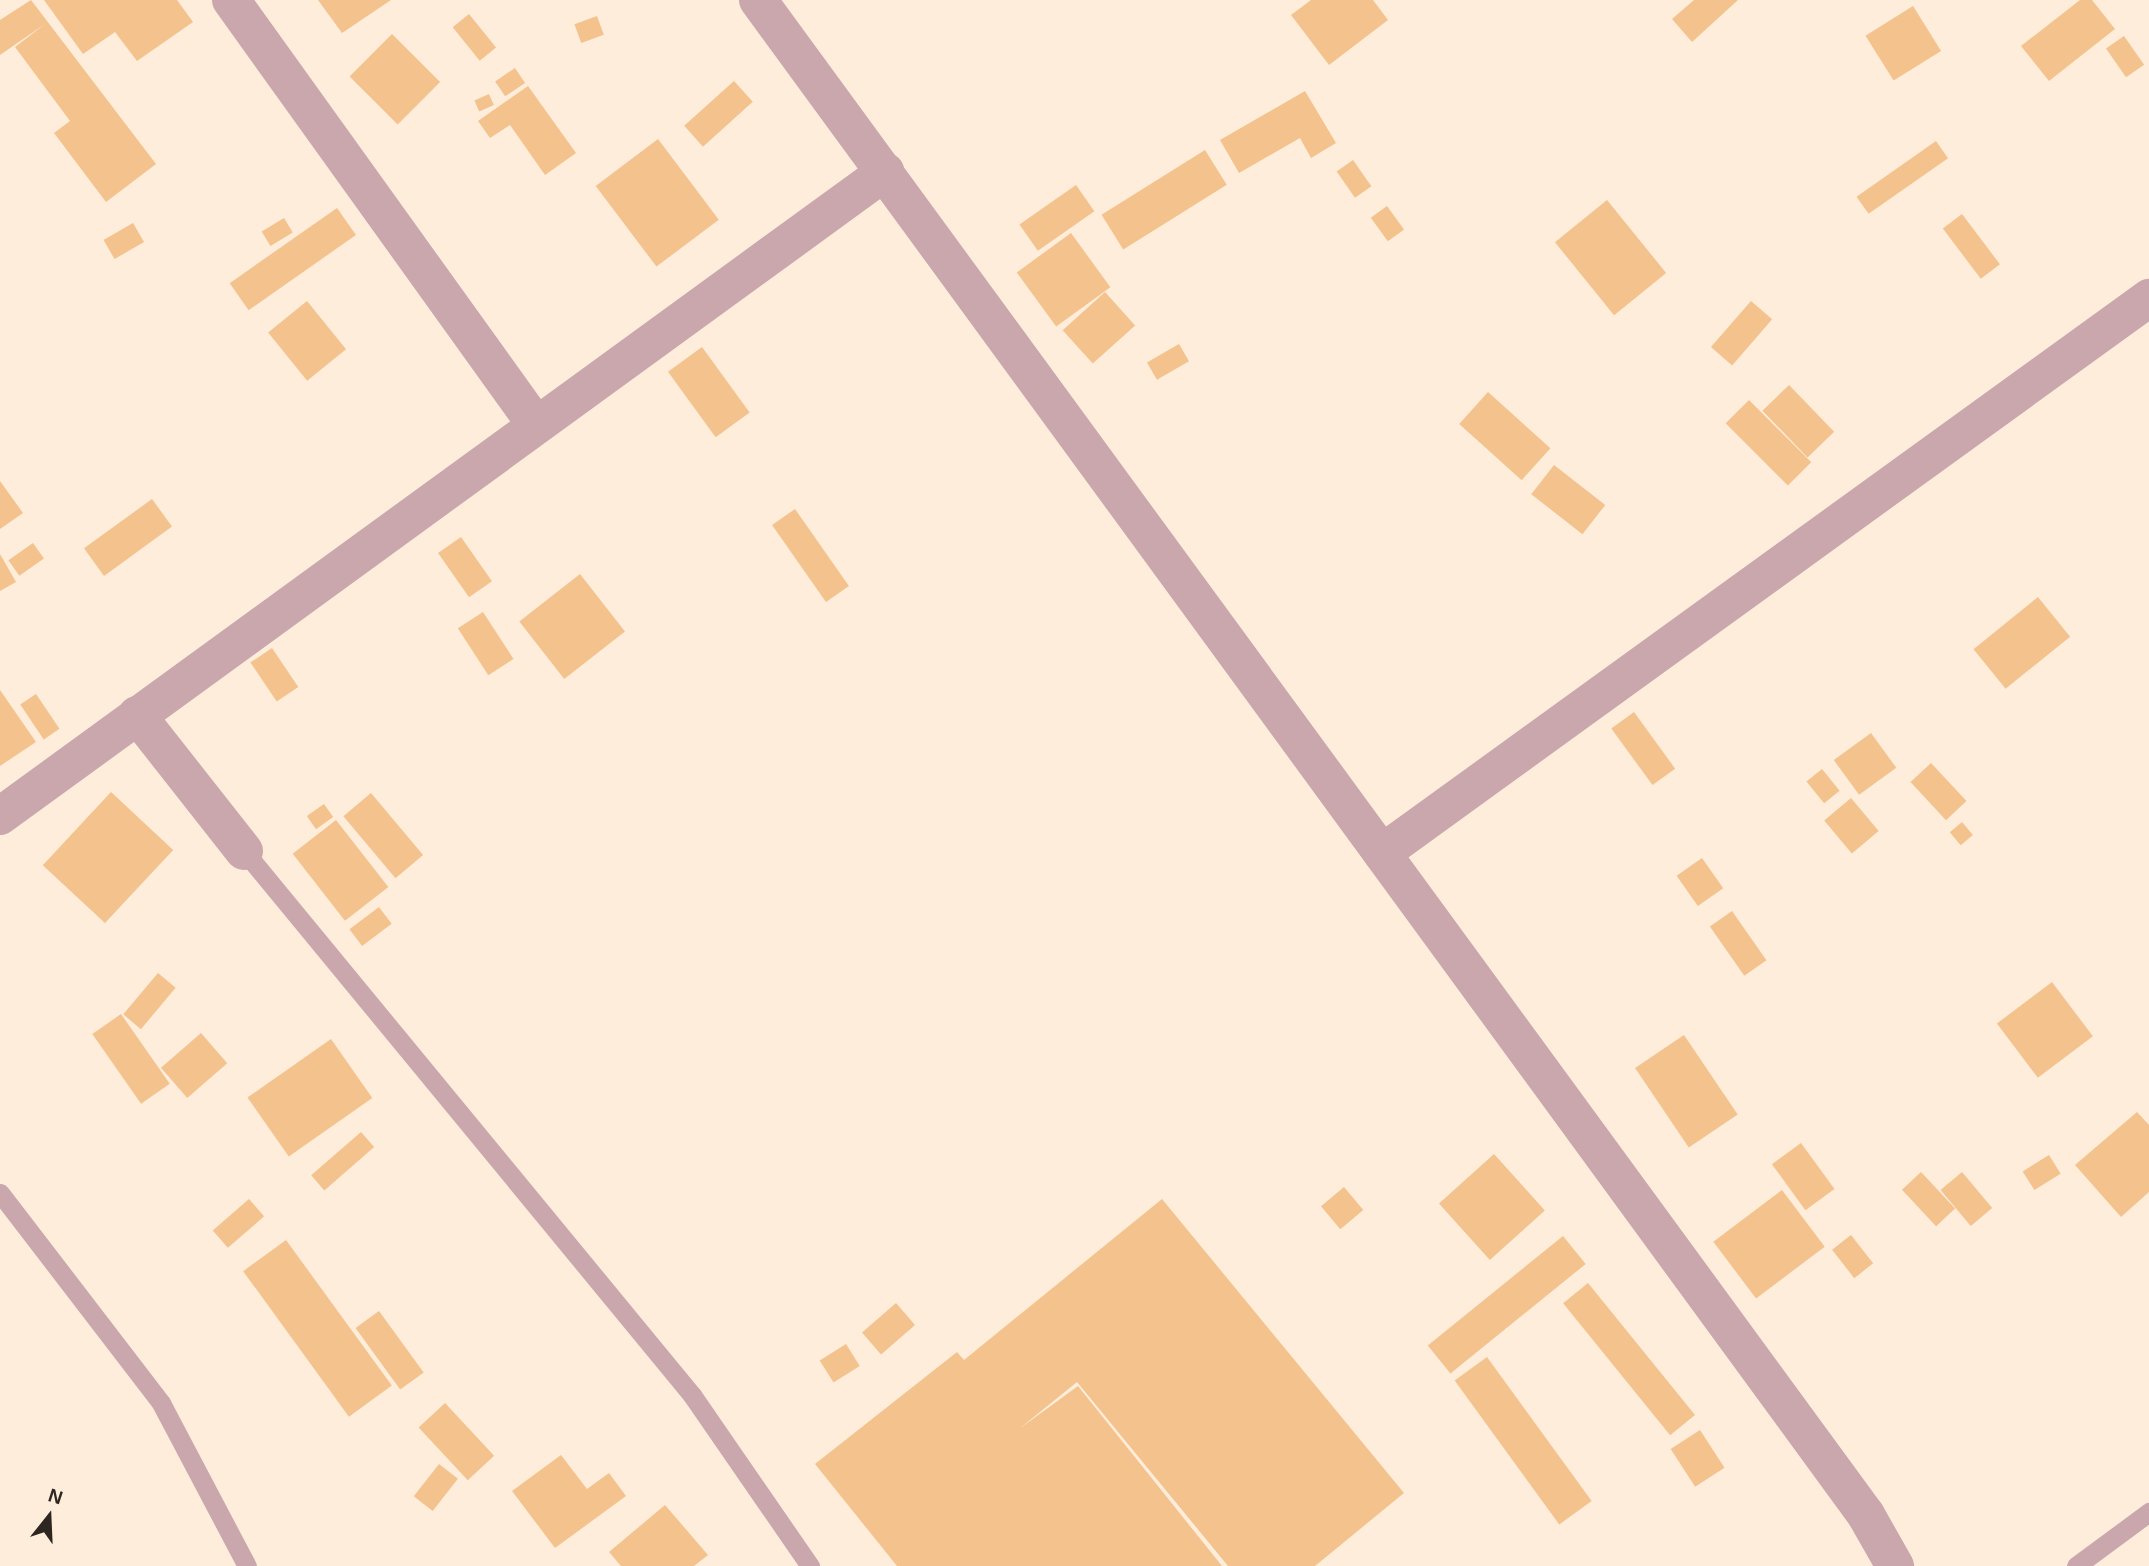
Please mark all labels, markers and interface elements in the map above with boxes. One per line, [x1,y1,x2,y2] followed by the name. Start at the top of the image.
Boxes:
[14,1482,84,1552] north arrow
[46,1484,65,1509] text: N

